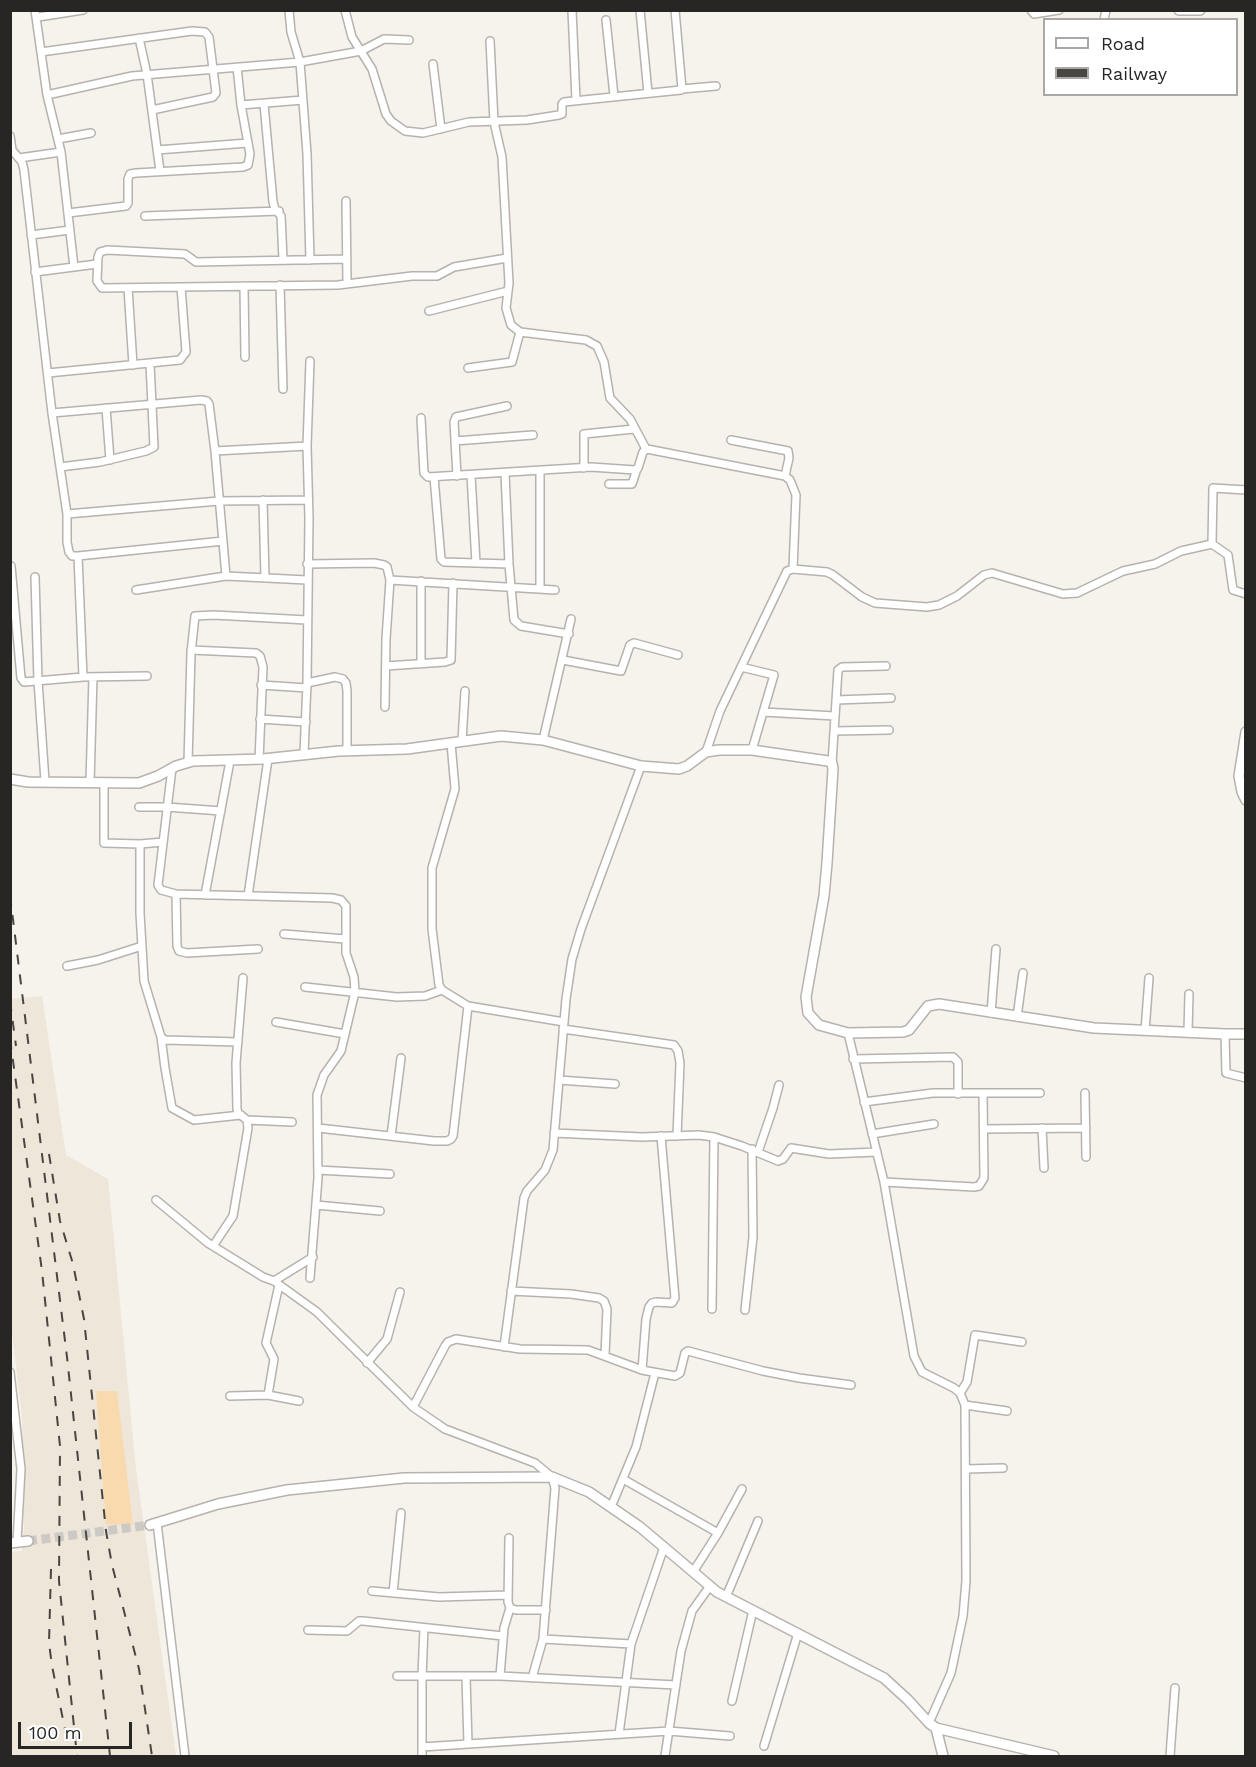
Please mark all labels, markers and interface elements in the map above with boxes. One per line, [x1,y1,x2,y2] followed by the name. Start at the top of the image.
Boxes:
[1043,18,1238,96] legend
[1101,33,1145,54] text: Road
[1101,63,1167,84] text: Railway
[21,1710,135,1748] scale bar
[29,1722,82,1743] text: 100 m

